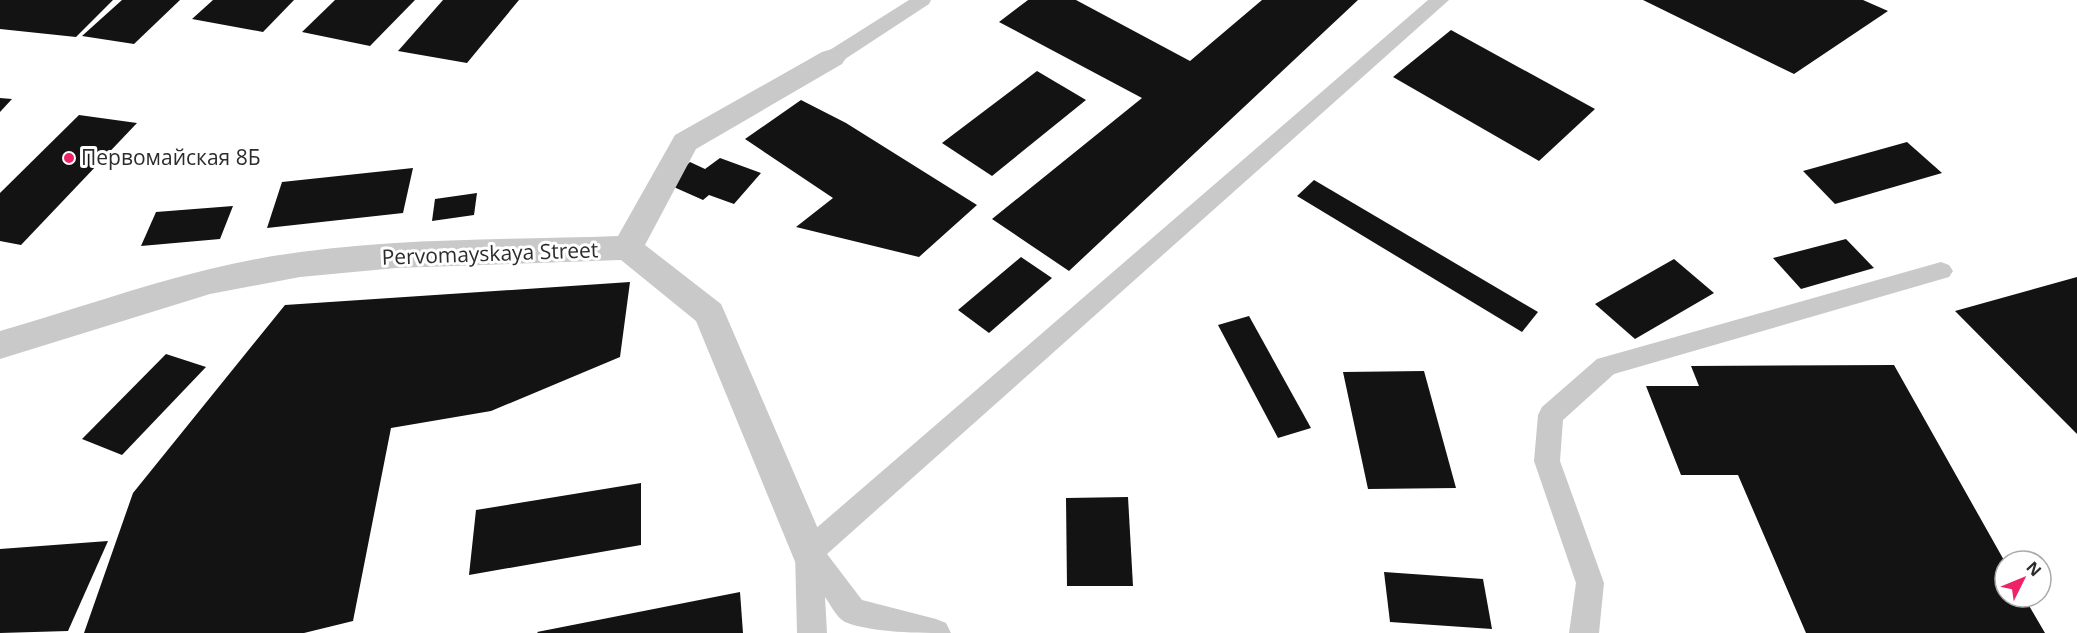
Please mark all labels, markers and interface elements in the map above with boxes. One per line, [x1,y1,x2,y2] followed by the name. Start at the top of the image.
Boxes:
[81,143,261,171] place label: Первомайская 8Б
[62,151,76,165] marker: Первомайская 8Б
[381,235,599,271] street label: Pervomayskaya Street
[1993,549,2053,609] north arrow
[2021,557,2046,581] text: N

